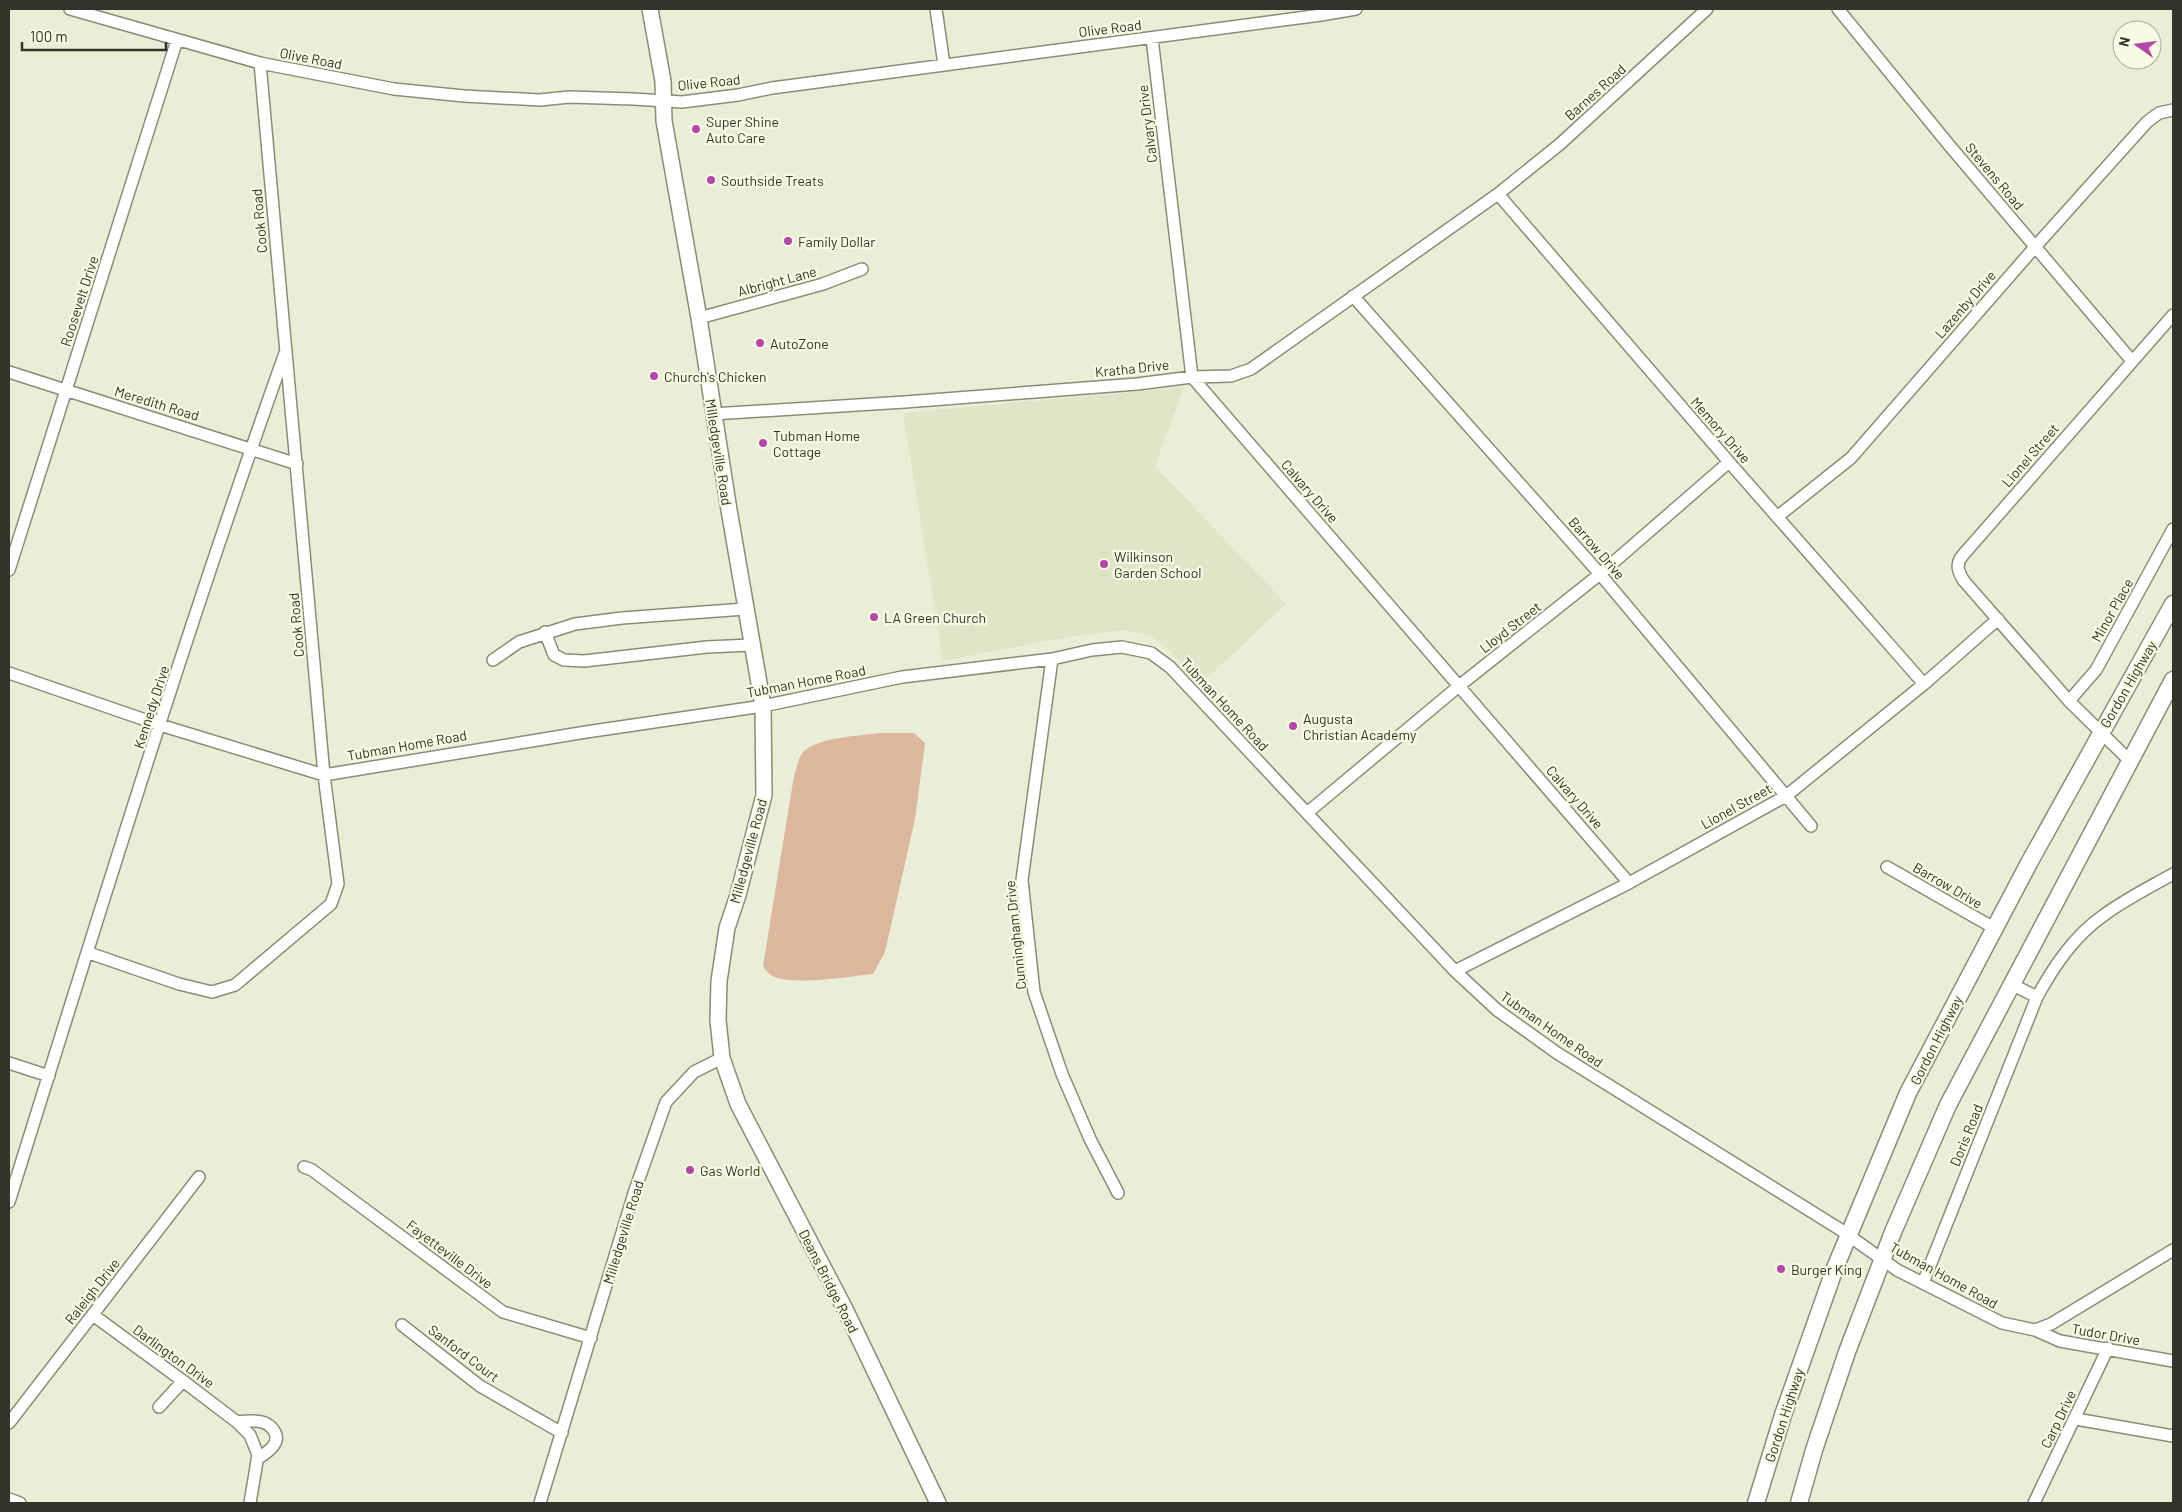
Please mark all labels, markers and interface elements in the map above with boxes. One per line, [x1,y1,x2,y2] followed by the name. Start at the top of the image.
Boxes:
[1078,16,1142,40] street label: Olive Road
[22,20,166,52] scale bar
[2112,20,2162,70] north arrow
[30,27,68,45] text: 100 m
[2115,35,2133,48] text: N
[278,44,344,72] street label: Olive Road
[1561,60,1629,124] street label: Barnes Road
[677,70,741,94] street label: Olive Road
[1134,84,1160,164] street label: Calvary Drive
[706,113,779,146] place label: Super Shine Auto Care
[690,123,702,135] marker: Super Shine Auto Care
[1962,139,2028,213] street label: Stevens Road
[721,172,824,189] place label: Southside Treats
[705,174,717,186] marker: Southside Treats
[248,188,270,254] street label: Cook Road
[798,233,875,250] place label: Family Dollar
[782,235,794,247] marker: Family Dollar
[56,254,102,348] street label: Roosevelt Drive
[736,262,818,300] street label: Albright Lane
[1931,267,1999,341] street label: Lazenby Drive
[770,335,829,352] place label: AutoZone
[754,337,766,349] marker: AutoZone
[1094,356,1170,380] street label: Kratha Drive
[664,368,767,385] place label: Church's Chicken
[648,370,660,382] marker: Church's Chicken
[113,382,201,424] street label: Meredith Road
[1688,393,1754,467] street label: Memory Drive
[702,397,736,507] street label: Milledgeville Road
[1998,420,2062,490] street label: Lionel Street
[773,427,860,460] place label: Tubman Home Cottage
[757,437,769,449] marker: Tubman Home Cottage
[1278,456,1342,526] street label: Calvary Drive
[1565,513,1629,583] street label: Barrow Drive
[1114,548,1202,581] place label: Wilkinson Garden School
[1098,558,1110,570] marker: Wilkinson Garden School
[2088,575,2136,645] street label: Minor Place
[285,592,307,658] street label: Cook Road
[1476,598,1544,656] street label: Lloyd Street
[884,609,986,626] place label: LA Green Church
[868,611,880,623] marker: LA Green Church
[2096,637,2160,731] street label: Gordon Highway
[1177,654,1273,754] street label: Tubman Home Road
[745,661,867,701] street label: Tubman Home Road
[130,663,172,751] street label: Kennedy Drive
[1303,710,1417,743] place label: Augusta Christian Academy
[1287,720,1299,732] marker: Augusta Christian Academy
[346,726,468,764] street label: Tubman Home Road
[1543,762,1607,832] street label: Calvary Drive
[1698,780,1774,832] street label: Lionel Street
[726,797,770,905] street label: Milledgeville Road
[1910,858,1986,912] street label: Barrow Drive
[1001,879,1029,991] street label: Cunningham Drive
[1498,987,1606,1071] street label: Tubman Home Road
[1906,992,1966,1087] street label: Gordon Highway
[1946,1101,1986,1169] street label: Doris Road
[700,1162,760,1179] place label: Gas World
[684,1164,696,1176] marker: Gas World
[599,1178,647,1286] street label: Milledgeville Road
[404,1216,496,1292] street label: Fayetteville Drive
[796,1226,862,1336] street label: Deans Bridge Road
[1887,1238,2001,1312] street label: Tubman Home Road
[61,1255,123,1327] street label: Raleigh Drive
[1791,1261,1862,1278] place label: Burger King
[1775,1263,1787,1275] marker: Burger King
[2070,1320,2142,1348] street label: Tudor Drive
[130,1321,218,1391] street label: Darlington Drive
[425,1321,503,1385] street label: Sanford Court
[1761,1365,1807,1464] street label: Gordon Highway
[2037,1387,2079,1451] street label: Carp Drive

